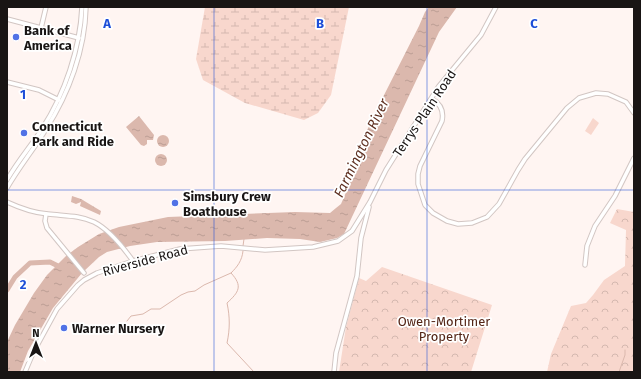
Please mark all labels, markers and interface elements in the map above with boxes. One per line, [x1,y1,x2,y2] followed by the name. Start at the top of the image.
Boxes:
[102,16,111,31] text: A
[316,16,324,31] text: B
[530,16,538,31] text: C
[23,23,72,53] place label: Bank of America
[11,32,21,42] marker: Bank of America
[390,67,459,160] street label: Terrys Plain Road
[20,87,26,102] text: 1
[330,95,393,200] water label: Farmington River
[32,119,114,149] place label: Connecticut Park and Ride
[19,128,29,138] marker: Connecticut Park and Ride
[183,189,271,219] place label: Simsbury Crew Boathouse
[170,198,180,208] marker: Simsbury Crew Boathouse
[101,242,189,279] street label: Riverside Road
[20,277,27,292] text: 2
[398,314,490,344] park label: Owen-Mortimer Property
[72,321,165,336] place label: Warner Nursery
[16,323,56,363] north arrow
[59,323,69,333] marker: Warner Nursery
[32,327,40,340] text: N

